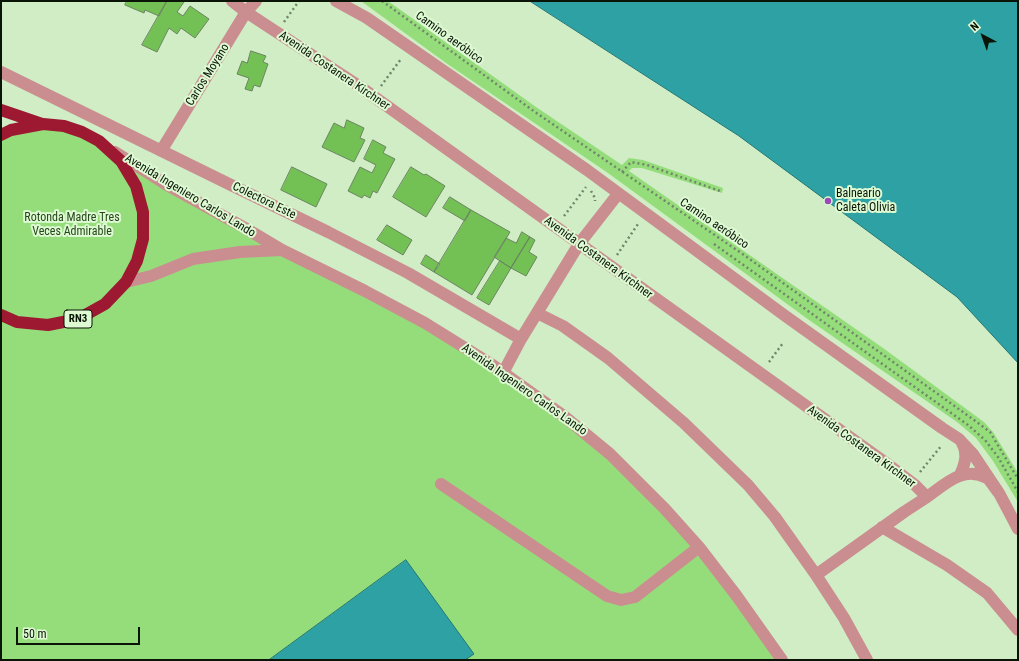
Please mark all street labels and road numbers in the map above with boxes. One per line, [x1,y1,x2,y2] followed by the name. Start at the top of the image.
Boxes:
[412,9,486,67] street label: Camino aeróbico
[276,29,392,113] street label: Avenida Costanera Kirchner
[183,41,233,109] street label: Carlos Moyano
[122,151,258,241] street label: Avenida Ingeniero Carlos Lando
[230,179,298,223] street label: Colectora Este
[677,196,751,252] street label: Camino aeróbico
[541,214,655,302] street label: Avenida Costanera Kirchner
[64,310,92,328] road number: RN3
[459,341,589,439] street label: Avenida Ingeniero Carlos Lando
[804,403,918,491] street label: Avenida Costanera Kirchner

